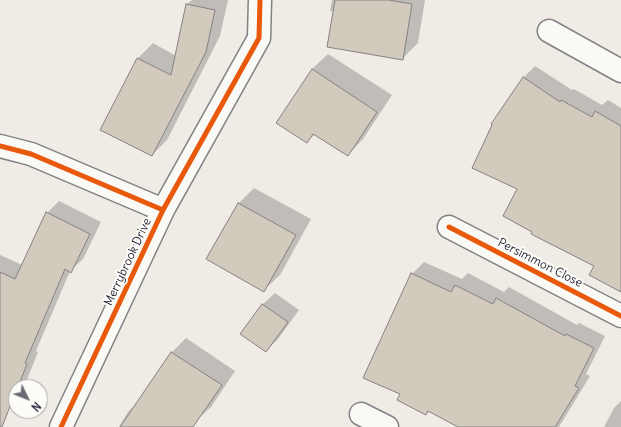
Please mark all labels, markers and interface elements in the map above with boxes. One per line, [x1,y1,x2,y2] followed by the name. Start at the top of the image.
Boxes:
[101,216,155,308] street label: Merrybrook Drive
[495,235,585,291] street label: Persimmon Close
[8,379,48,419] north arrow
[28,399,44,414] text: N

